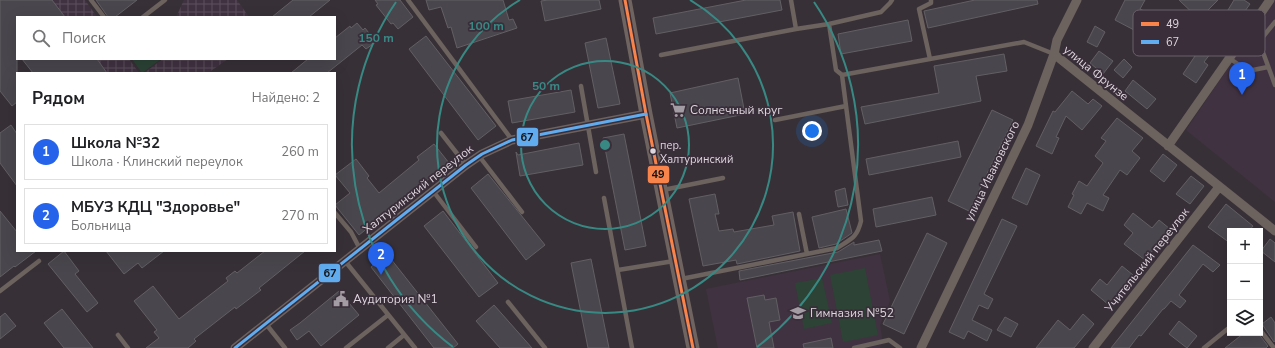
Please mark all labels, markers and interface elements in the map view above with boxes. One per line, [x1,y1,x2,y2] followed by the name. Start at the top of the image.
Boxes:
[1133,10,1265,56] legend
[16,16,336,60] search box
[1166,17,1179,32] text: 49
[468,18,504,34] text: 100 m
[30,27,52,49] icon: search
[62,28,106,48] text: Поиск
[358,30,394,46] text: 150 m
[1166,35,1179,50] text: 67
[1060,42,1132,104] street label: улица Фрунзе
[1229,62,1255,95] pin: 1
[532,78,560,94] text: 50 m
[32,87,85,110] text: Рядом
[252,89,320,107] text: Найдено: 2
[669,101,687,119] supermarket icon: Солнечный круг
[690,102,783,118] place label: Солнечный круг
[961,118,1023,224] street label: улица Ивановского
[802,121,822,141] your location
[516,127,539,147] line badge: 67
[520,130,534,145] text: 67
[71,133,160,153] text: Школа №32
[598,138,612,152] centre of rings
[660,138,733,167] place label: пер. Халтуринский
[359,140,477,237] street label: Халтуринский переулок
[42,143,50,161] text: 1
[281,143,319,161] text: 260 m
[648,146,658,156] marker: пер. Халтуринский
[71,153,243,171] text: Школа · Клинский переулок
[647,165,670,184] line badge: 49
[651,167,665,182] text: 49
[71,197,240,217] text: МБУЗ КДЦ "Здоровье"
[1101,204,1193,316] street label: Учительский переулок
[42,207,50,225] text: 2
[281,207,319,225] text: 270 m
[71,217,131,235] text: Больница
[1227,228,1263,336] map controls
[1227,228,1263,264] button: +
[368,242,394,275] pin: 2
[318,263,341,283] line badge: 67
[1227,264,1263,300] button: −
[323,266,337,281] text: 67
[332,290,350,308] public building icon: Аудитория №1
[353,291,438,307] place label: Аудитория №1
[1227,300,1263,336] button: layers
[789,304,807,322] school or university icon: Гимназия №52
[810,305,894,321] place label: Гимназия №52

